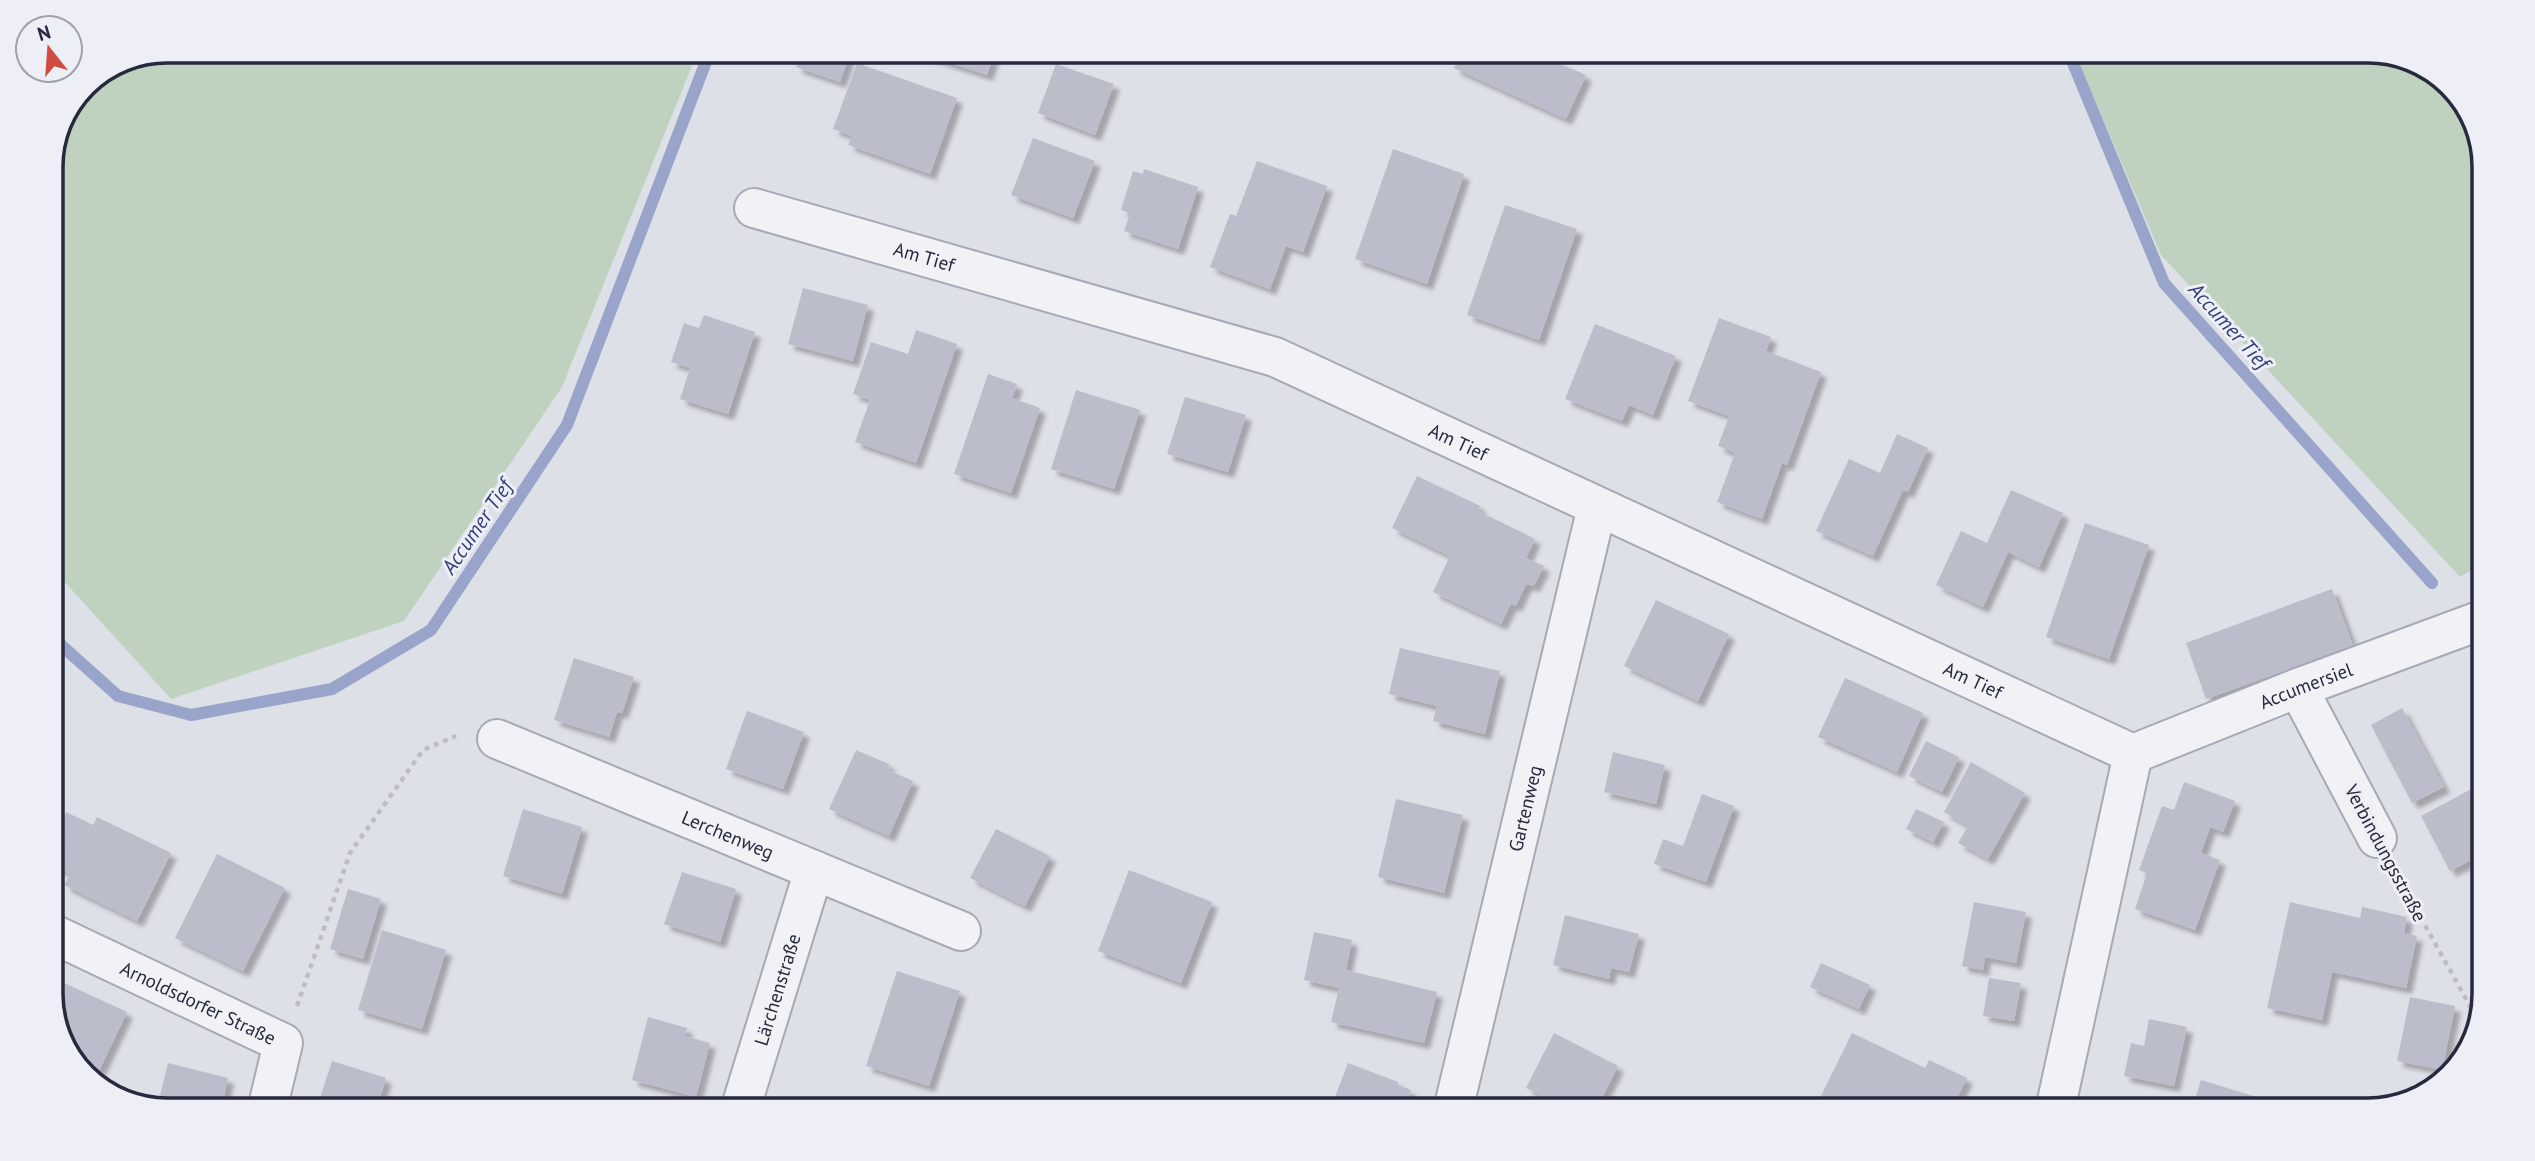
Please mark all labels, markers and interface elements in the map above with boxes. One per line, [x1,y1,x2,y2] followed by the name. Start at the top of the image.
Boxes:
[14,14,84,84] north arrow
[35,19,54,46] text: N
[891,237,958,277] street label: Am Tief
[2182,276,2278,378] water label: Accumer Tief
[1425,418,1493,466] street label: Am Tief
[435,471,520,580] water label: Accumer Tief
[1940,656,2007,704] street label: Am Tief
[2256,657,2356,714] street label: Accumersiel
[1503,763,1547,854] street label: Gartenweg
[2339,779,2432,926] street label: Verbindungsstraße
[678,805,778,864] street label: Lerchenweg
[749,931,806,1049] street label: Lärchenstraße
[117,956,280,1050] street label: Arnoldsdorfer Straße

